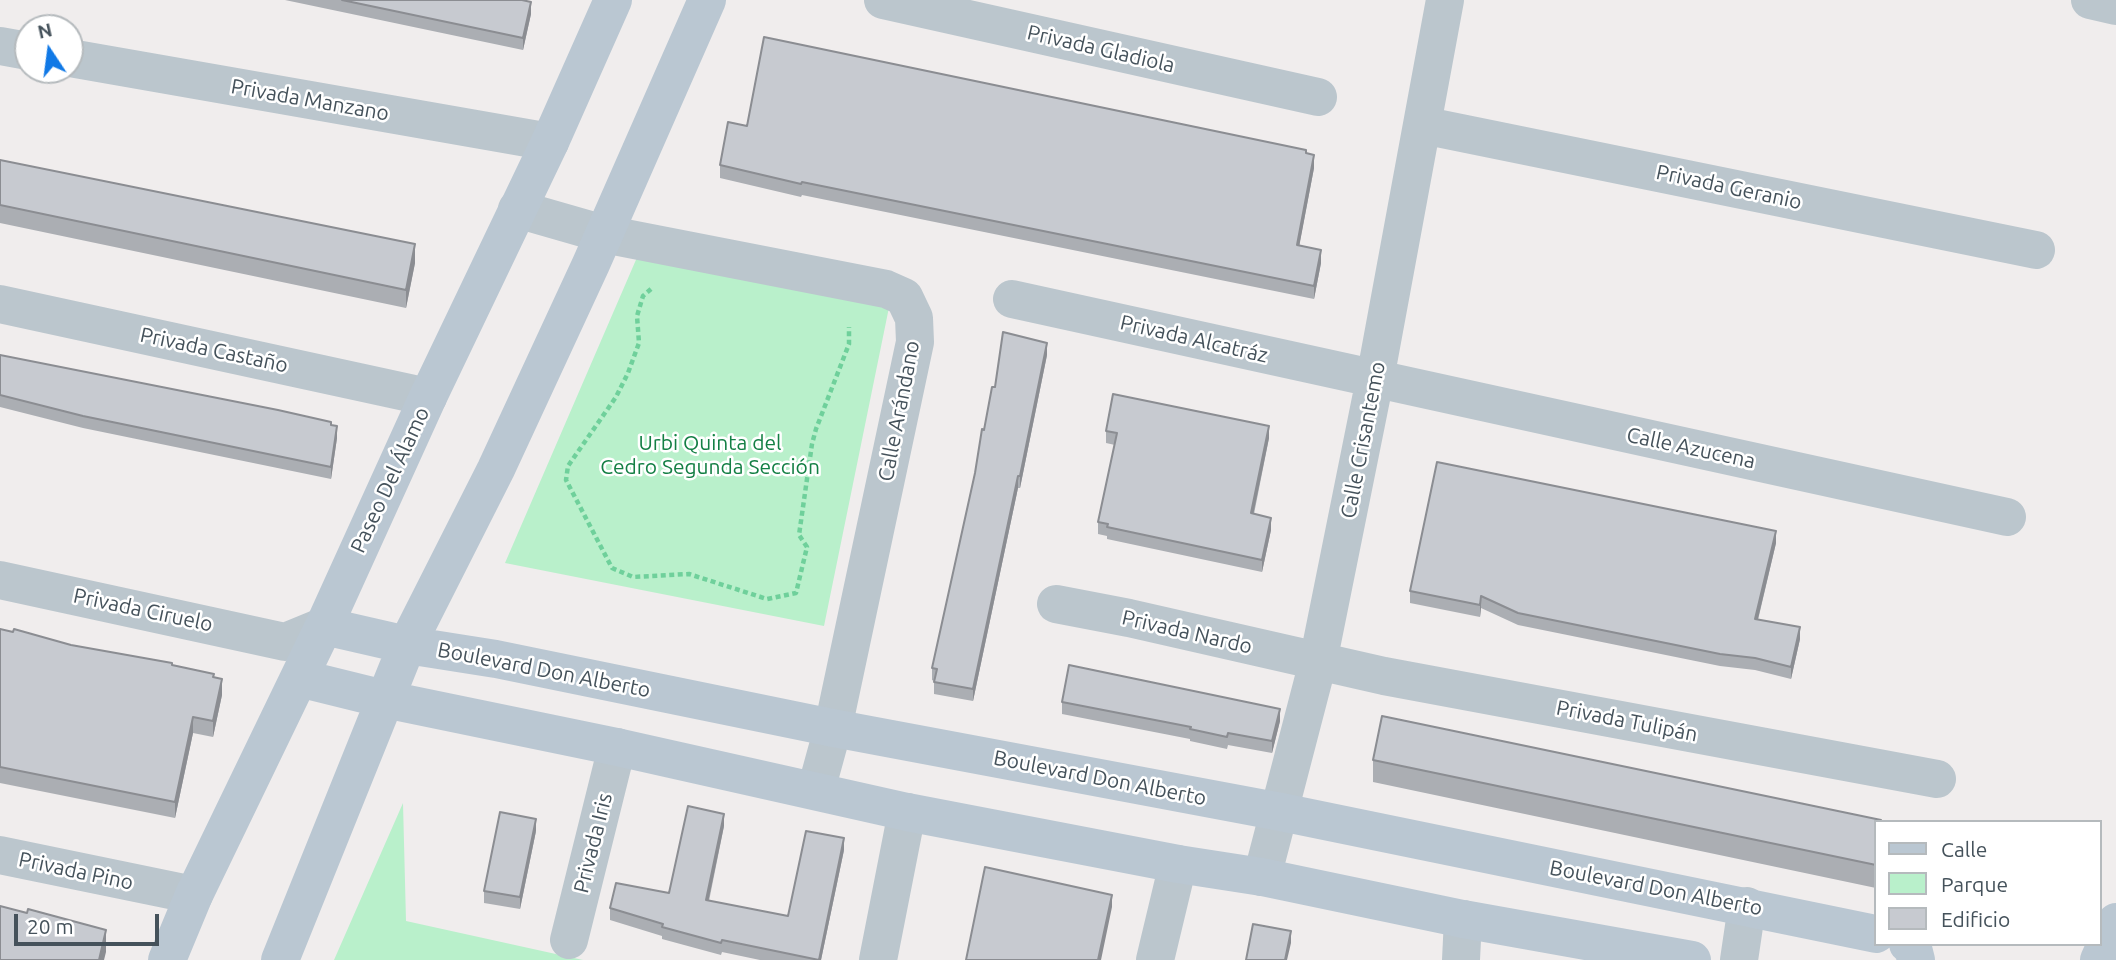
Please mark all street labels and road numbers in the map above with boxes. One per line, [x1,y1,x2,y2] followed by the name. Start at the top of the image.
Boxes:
[1025,20,1177,78] street label: Privada Gladiola
[229,74,391,126] street label: Privada Manzano
[1654,159,1804,215] street label: Privada Geranio
[1118,310,1270,368] street label: Privada Alcatráz
[138,322,290,378] street label: Privada Castaño
[873,338,925,484] street label: Calle Arándano
[1335,359,1391,521] street label: Calle Crisantemo
[345,403,435,557] street label: Paseo Del Álamo
[1624,422,1758,474] street label: Calle Azucena
[71,583,215,637] street label: Privada Ciruelo
[1119,605,1255,659] street label: Privada Nardo
[436,637,652,703] street label: Boulevard Don Alberto
[1554,695,1700,747] street label: Privada Tulipán
[992,745,1208,811] street label: Boulevard Don Alberto
[568,790,618,896] street label: Privada Iris
[16,847,136,895] street label: Privada Pino
[1548,855,1764,921] street label: Boulevard Don Alberto

